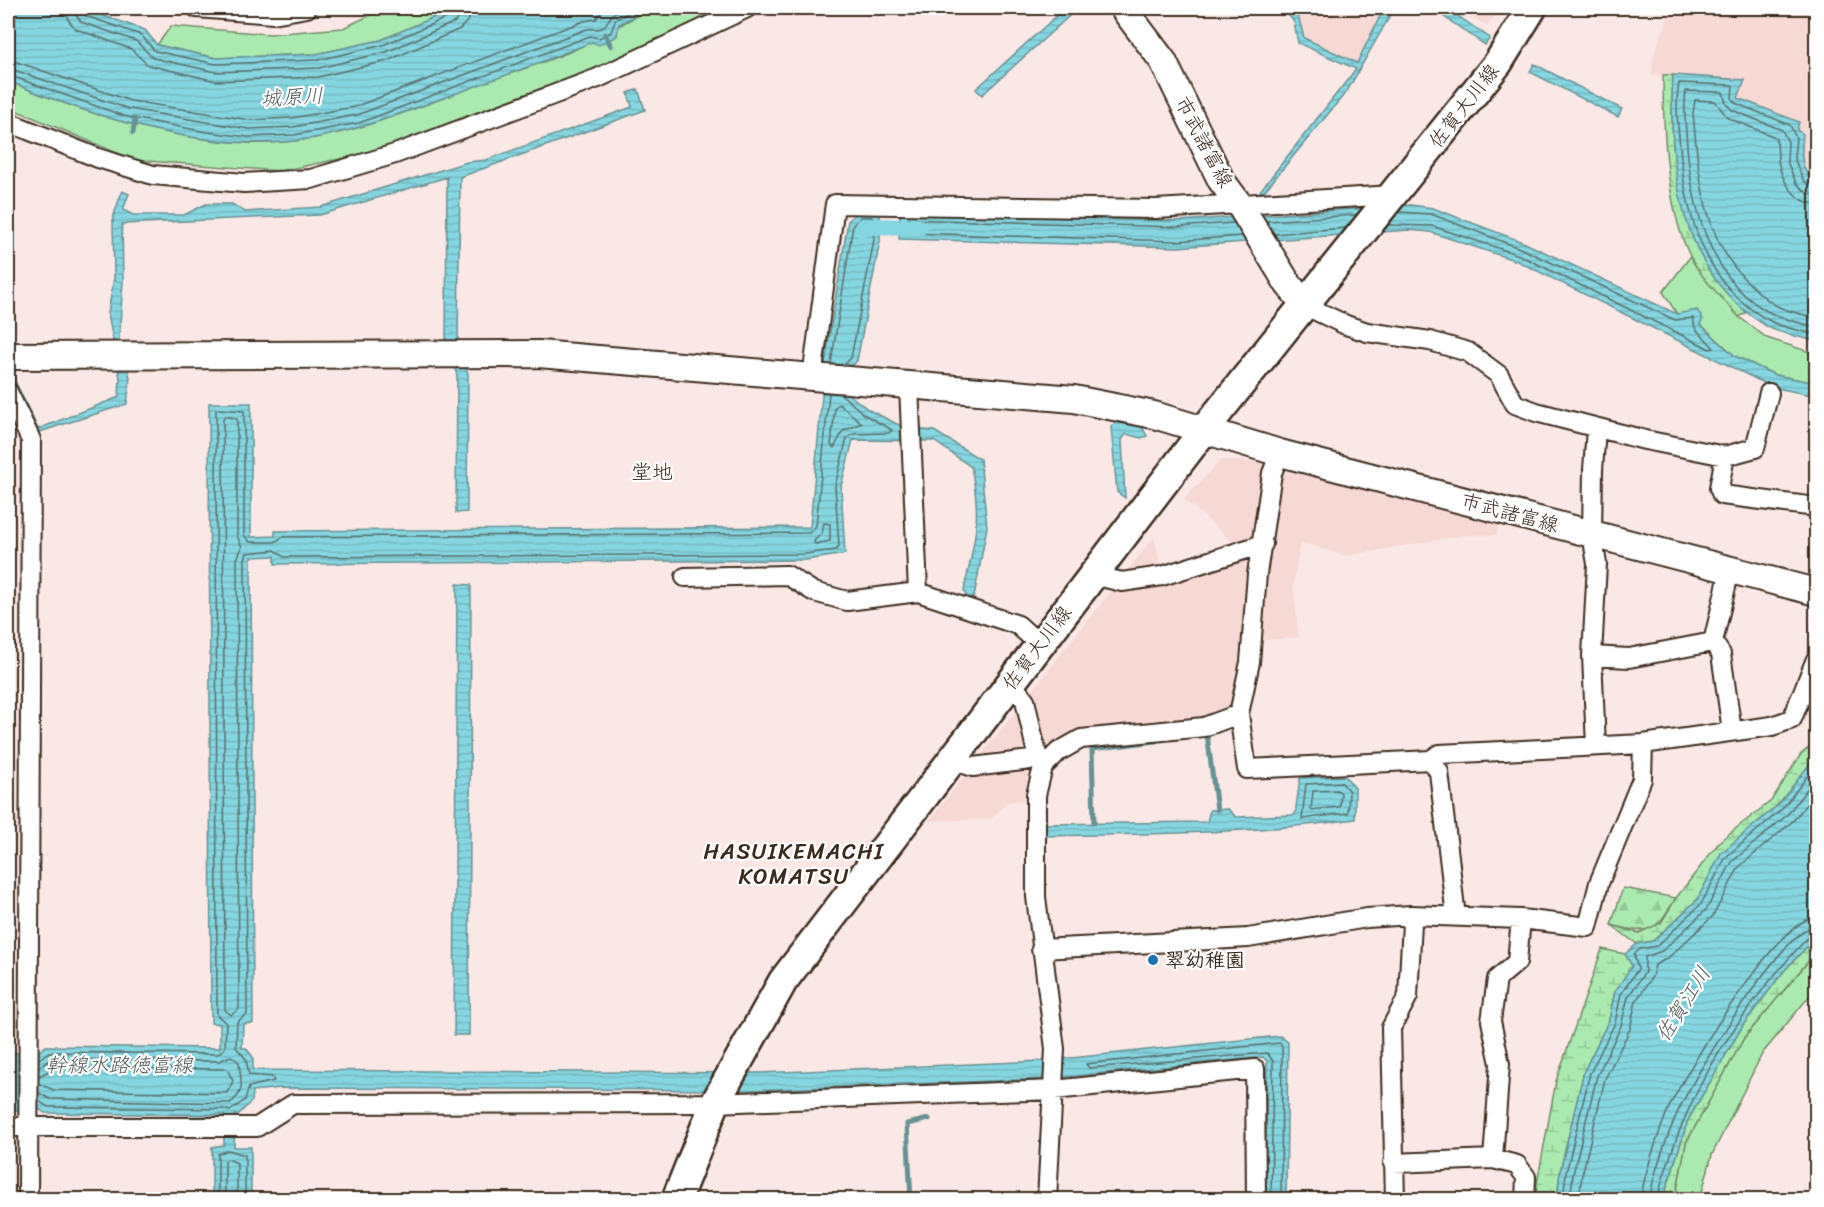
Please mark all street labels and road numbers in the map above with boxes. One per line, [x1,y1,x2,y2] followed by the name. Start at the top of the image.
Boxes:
[1419,56,1509,156] street label: 佐賀大川線
[1165,90,1243,194] street label: 市武諸富線
[1457,483,1563,543] street label: 市武諸富線
[993,598,1081,698] street label: 佐賀大川線

